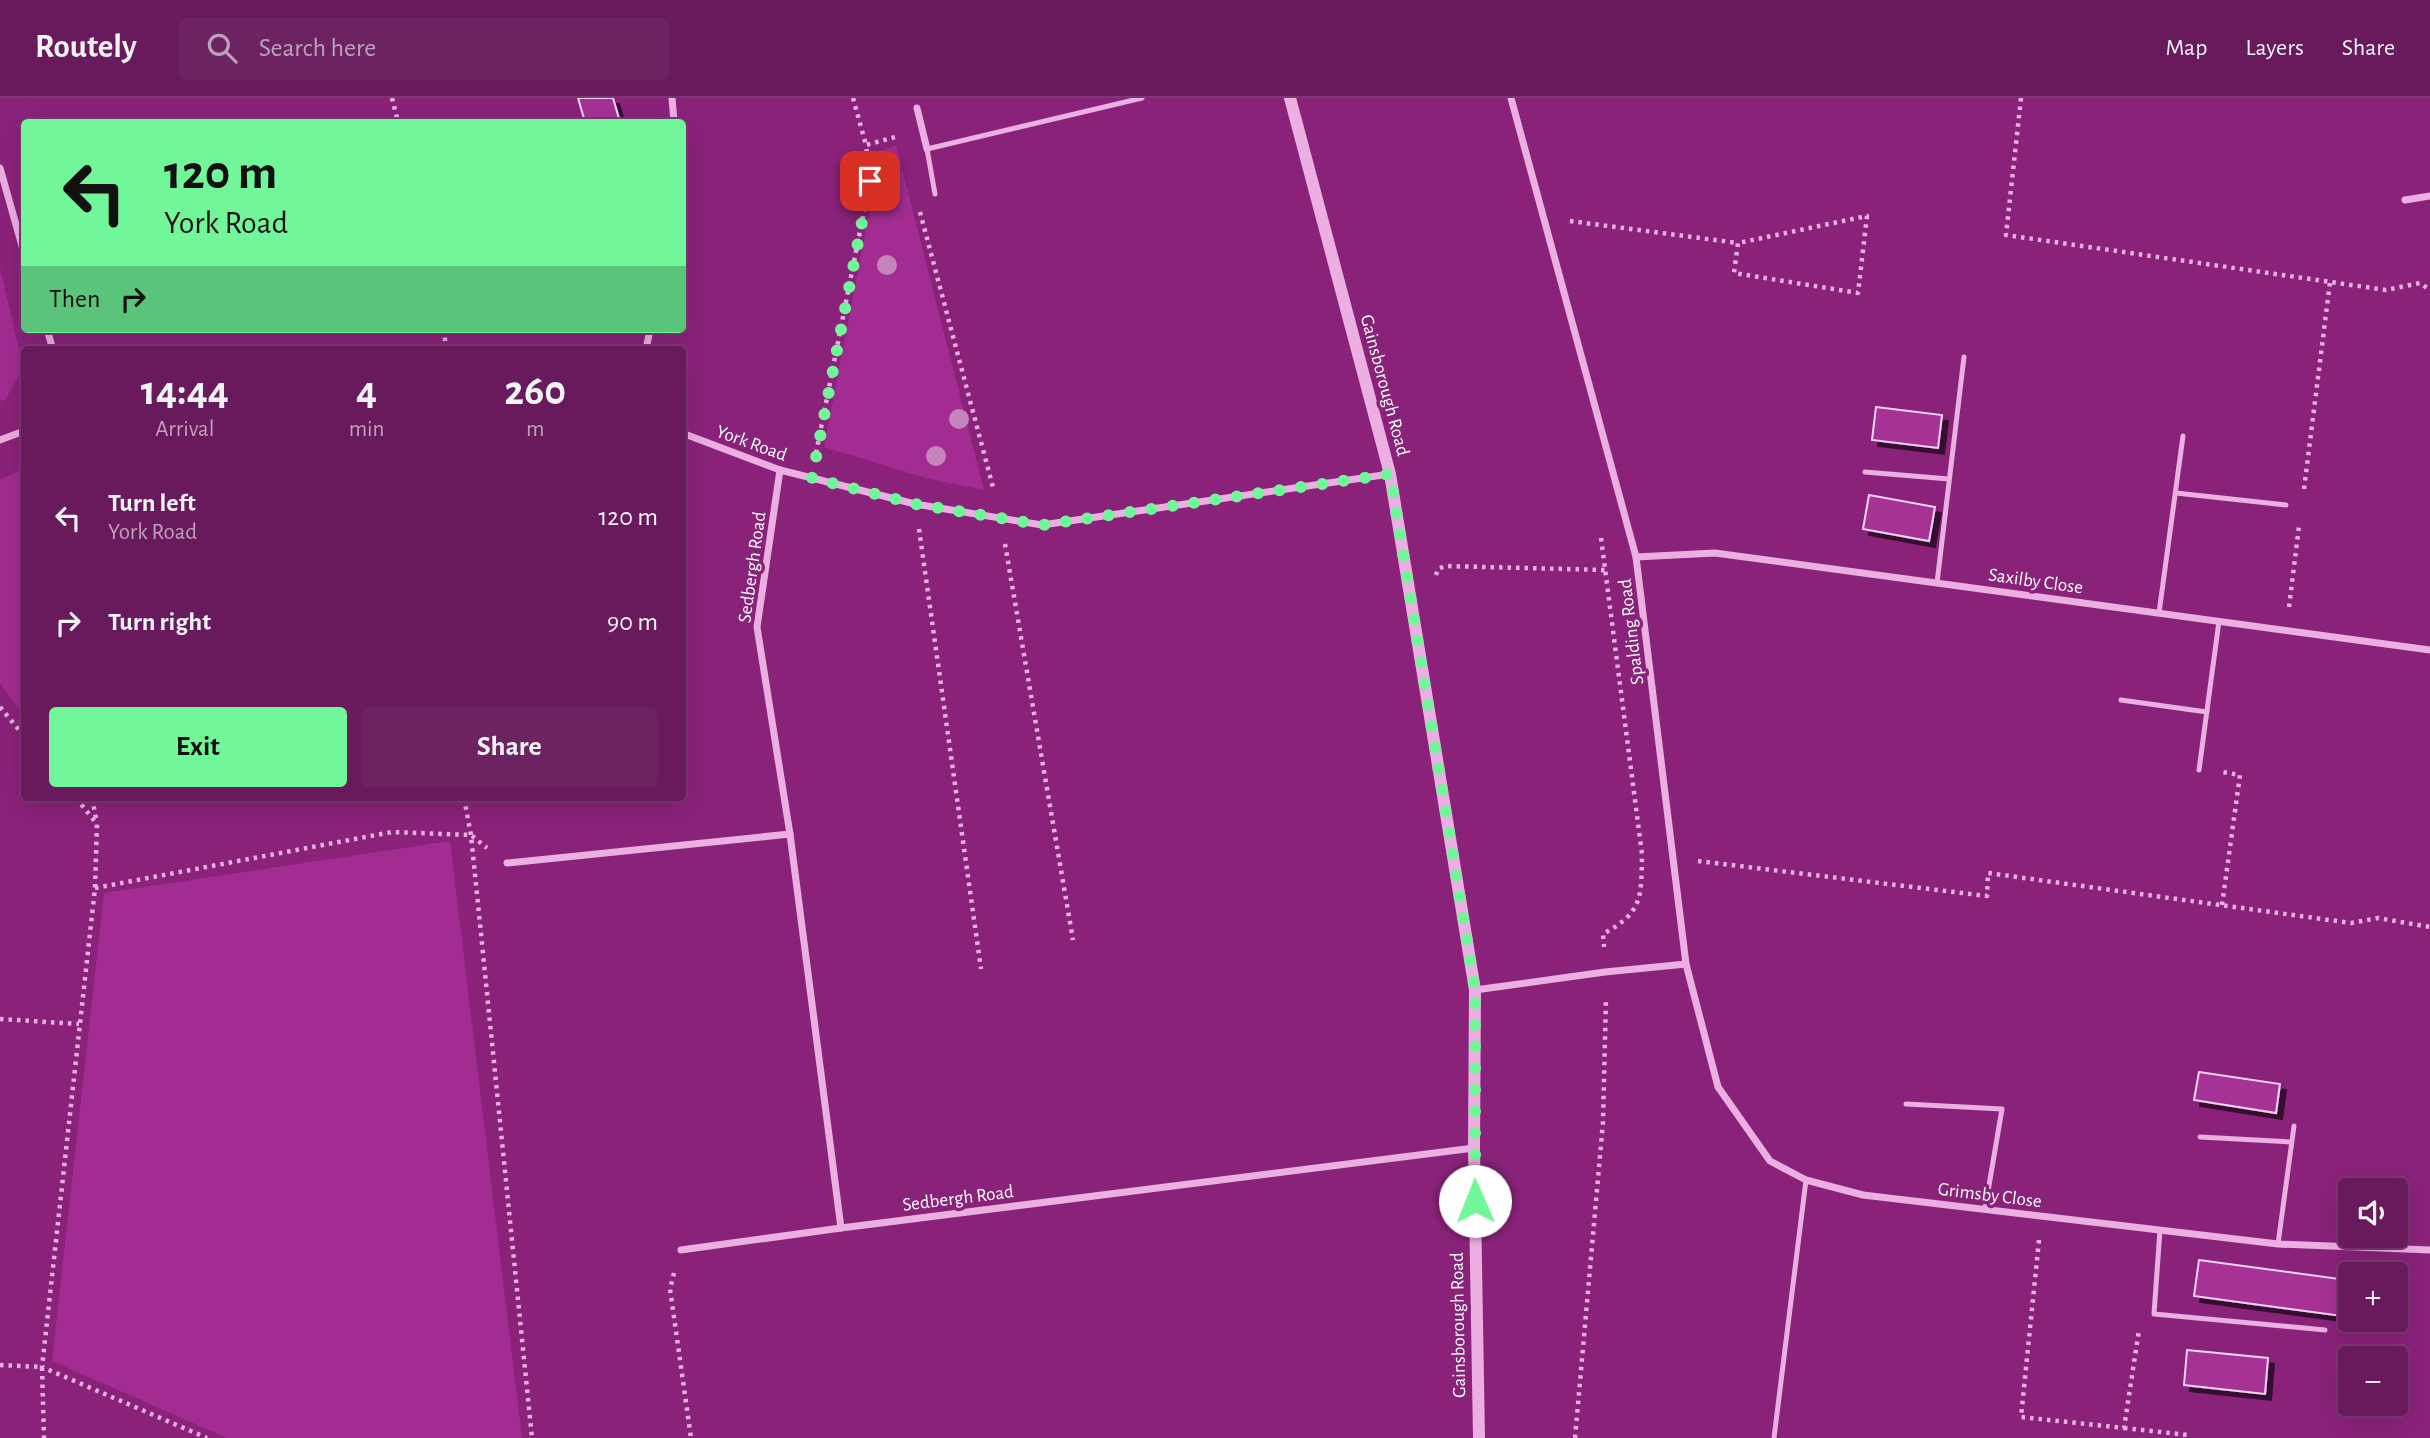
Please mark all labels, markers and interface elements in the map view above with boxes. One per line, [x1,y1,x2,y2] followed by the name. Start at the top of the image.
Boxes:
[179,17,669,80] search box
[203,29,241,67] icon: search
[35,31,137,64] text: Routely
[259,35,376,61] text: Search here
[2165,36,2207,60] text: Map
[2245,36,2304,60] text: Layers
[2342,36,2395,60] text: Share
[49,147,140,238] icon: left
[164,149,277,198] text: 120 m
[840,151,900,211] pin
[851,162,889,200] icon: arrive
[164,207,288,239] text: York Road
[114,280,152,318] icon: right
[49,286,100,312] text: Then
[1357,313,1413,458] street label: Gainsborough Road
[141,370,229,412] text: 14:44
[356,370,377,412] text: 4
[504,370,566,412] text: 260
[155,418,214,441] text: Arrival
[349,418,385,441] text: min
[526,418,544,441] text: m
[714,422,790,465] street label: York Road
[108,490,196,516] text: Turn left
[49,499,87,537] icon: left
[598,504,658,530] text: 120 m
[735,510,770,624] street label: Sedbergh Road
[108,521,197,544] text: York Road
[1987,565,2084,598] street label: Saxilby Close
[1616,578,1647,686] street label: Spalding Road
[49,604,87,642] icon: right
[108,609,211,635] text: Turn right
[607,609,658,635] text: 90 m
[49,707,347,787] button: Exit
[361,707,658,787] button: Share
[1438,1164,1512,1238] position arrow
[2338,1178,2408,1416] map controls
[2338,1178,2408,1248] button: sound
[1937,1180,2043,1211] street label: Grimsby Close
[901,1182,1015,1215] street label: Sedbergh Road
[1448,1252,1469,1398] street label: Gainsborough Road
[2338,1262,2408,1332] button: +
[2338,1346,2408,1416] button: −

